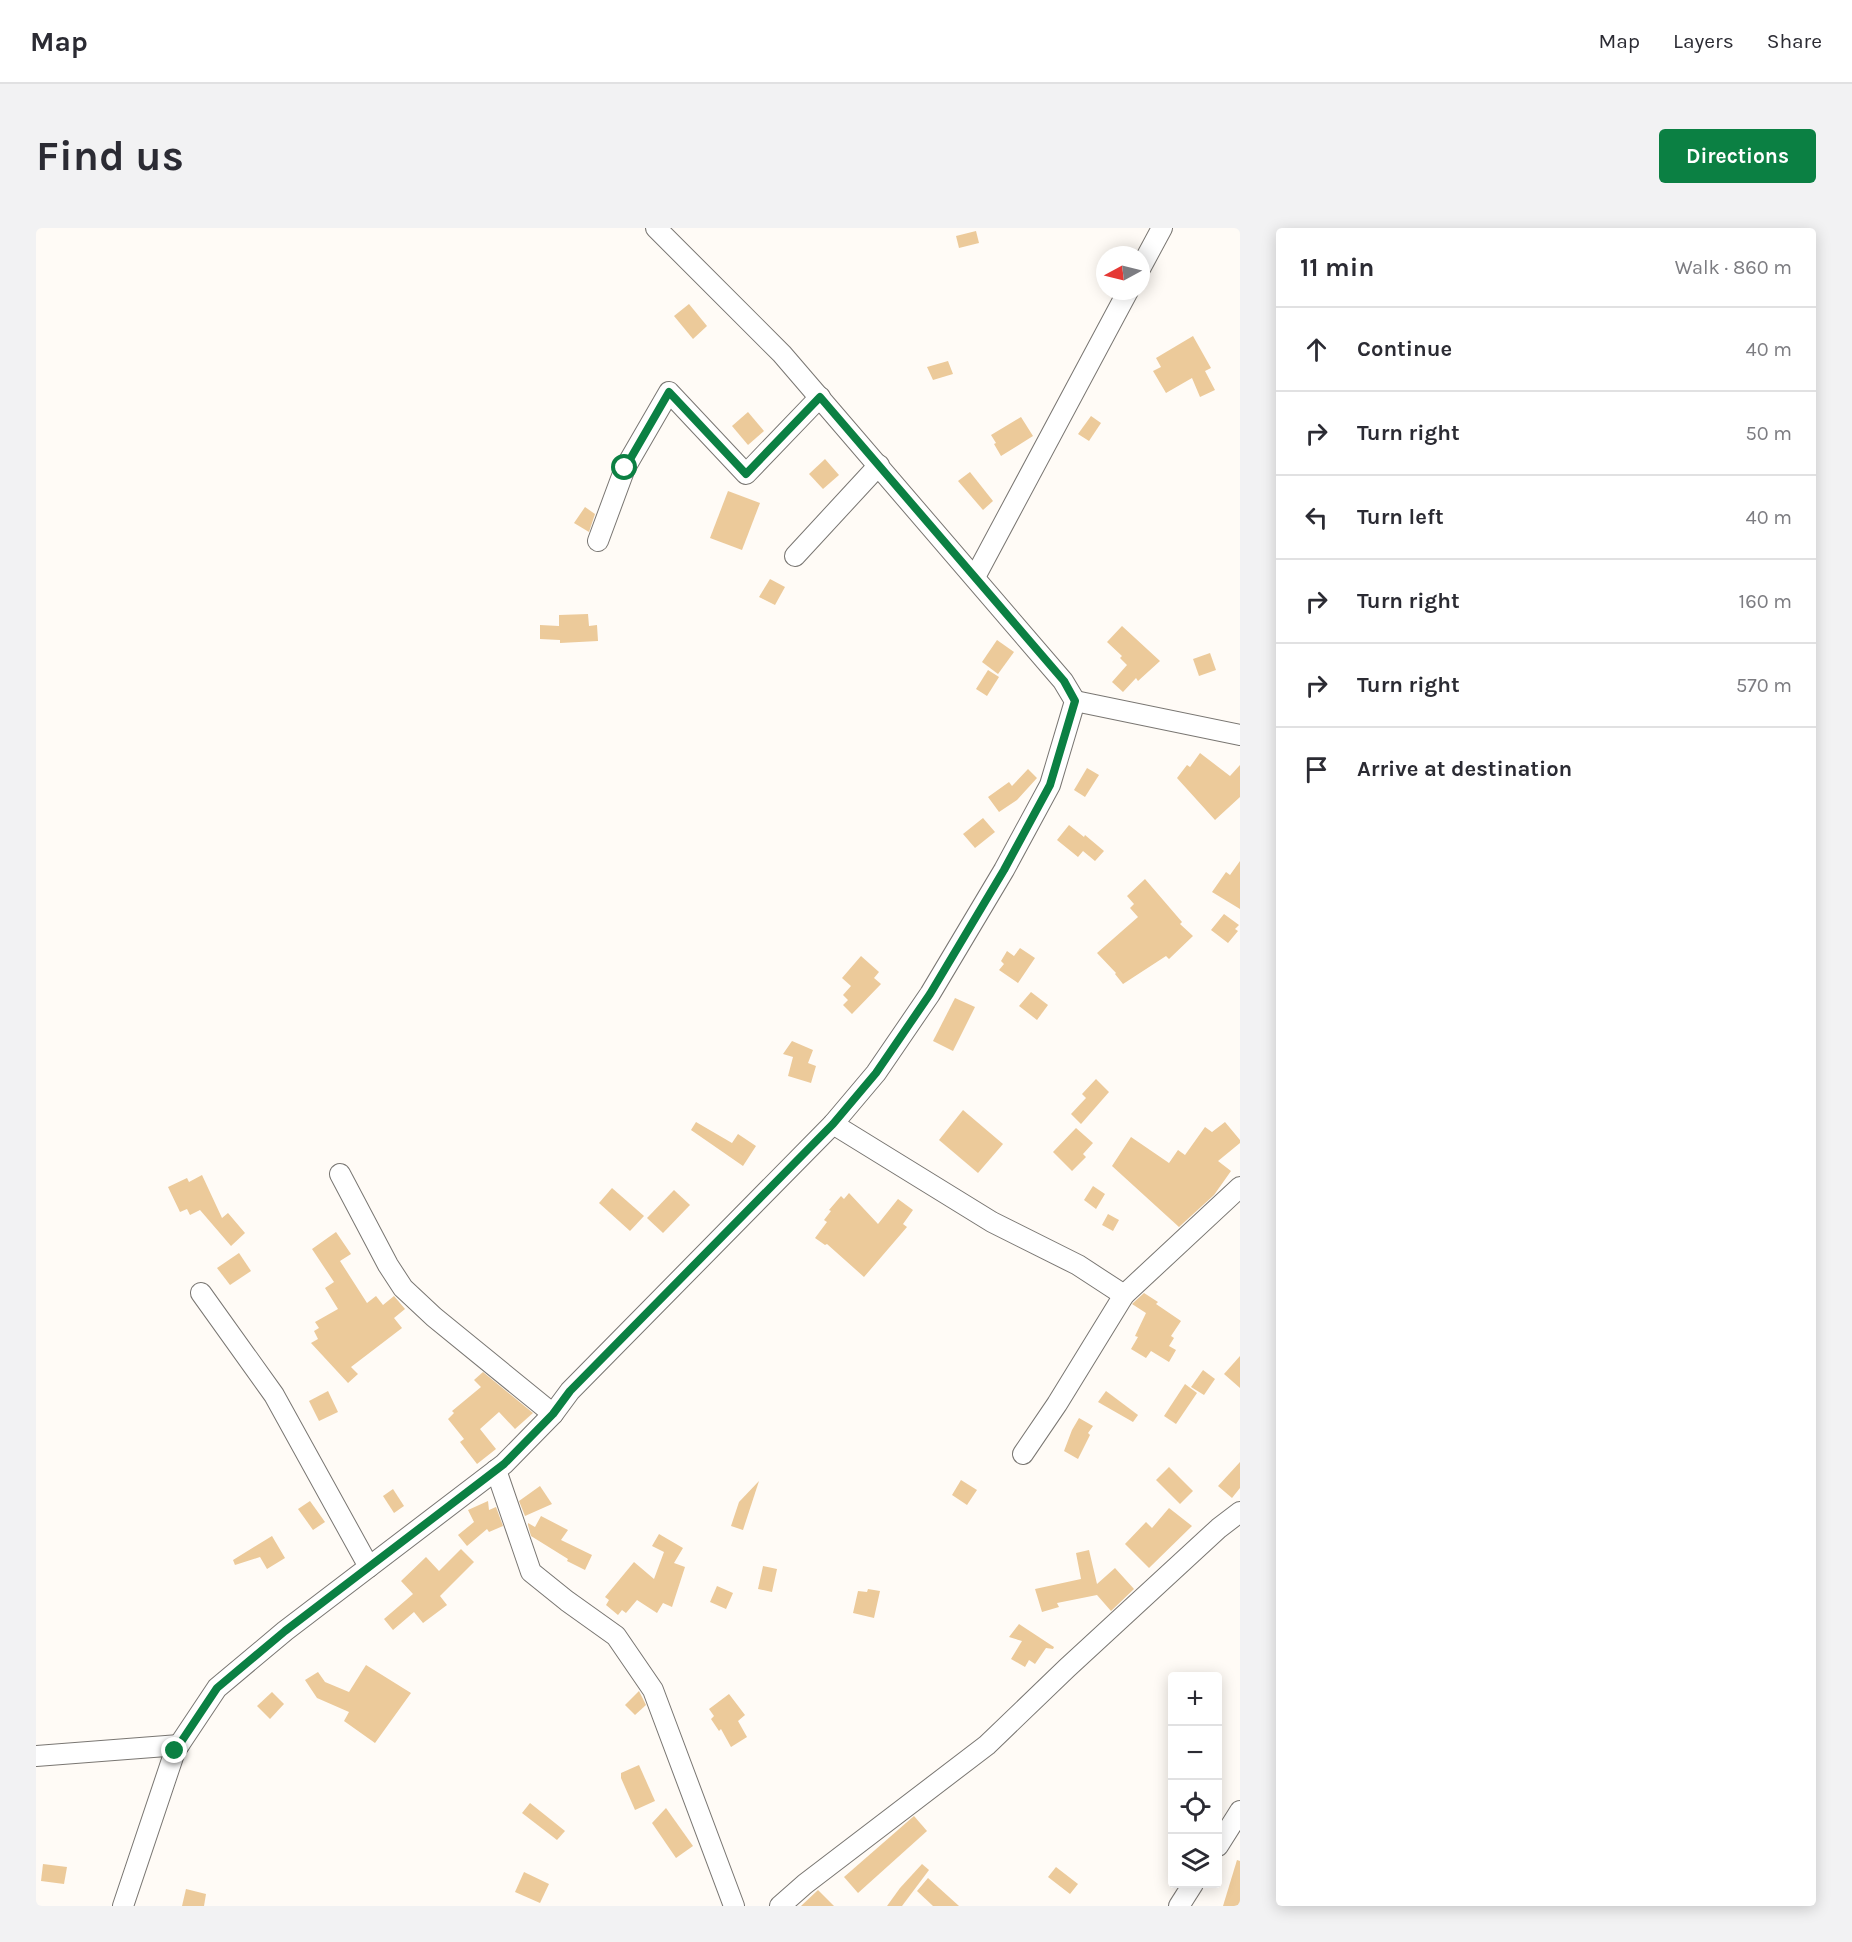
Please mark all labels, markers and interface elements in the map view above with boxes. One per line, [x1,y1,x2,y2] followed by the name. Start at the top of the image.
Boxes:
[30,25,88,58] text: Map
[1598,29,1640,53] text: Map
[1673,29,1734,53] text: Layers
[1767,29,1822,53] text: Share
[1659,129,1816,183] button: Directions
[36,131,184,181] text: Find us
[1096,246,1150,300] north arrow
[1300,252,1375,283] text: 11 min
[1675,256,1792,279] text: Walk · 860 m
[1300,333,1333,366] icon: ahead
[1357,336,1452,362] text: Continue
[1746,338,1792,361] text: 40 m
[1300,417,1333,450] icon: right
[1357,420,1460,446] text: Turn right
[1745,422,1792,445] text: 50 m
[611,454,637,480] route start
[1300,501,1333,534] icon: left
[1357,504,1444,530] text: Turn left
[1746,506,1792,529] text: 40 m
[1300,585,1333,618] icon: right
[1357,588,1460,614] text: Turn right
[1739,590,1792,613] text: 160 m
[1300,669,1333,702] icon: right
[1357,672,1460,698] text: Turn right
[1736,674,1792,697] text: 570 m
[1300,753,1333,786] icon: arrive
[1357,756,1572,782] text: Arrive at destination
[1168,1672,1222,1888] map controls
[1168,1672,1222,1726] button: +
[1168,1726,1222,1780] button: −
[161,1737,187,1763] route end
[1168,1780,1222,1834] button: locate
[1168,1834,1222,1888] button: layers

